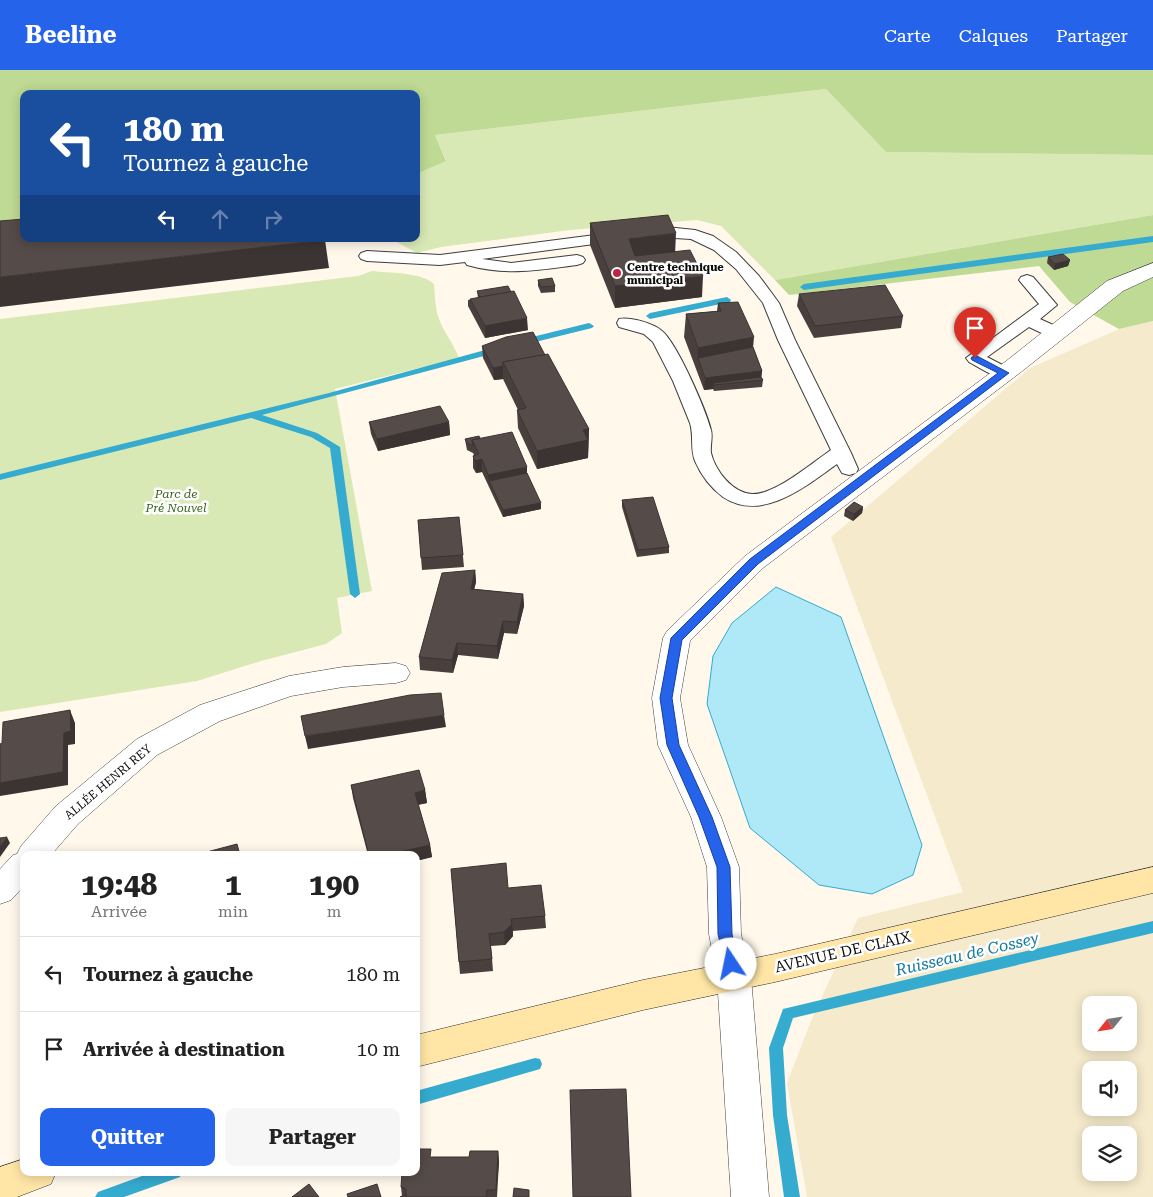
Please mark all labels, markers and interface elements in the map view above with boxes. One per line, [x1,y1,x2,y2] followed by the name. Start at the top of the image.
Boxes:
[25,21,117,49] text: Beeline
[884,25,931,46] text: Carte
[959,25,1028,46] text: Calques
[1056,25,1128,46] text: Partager
[123,109,224,150] text: 180 m
[40,110,105,175] icon: left
[123,151,308,176] text: Tournez à gauche
[153,205,181,233] icon: left
[206,205,234,233] icon: ahead
[259,205,287,233] icon: right
[627,261,724,287] place label: Centre technique municipal
[611,267,623,279] marker: Centre technique municipal
[954,307,996,358] pin
[961,314,989,342] icon: arrive
[144,487,207,515] park label: Parc de Pré Nouvel
[62,741,155,822] street label: ALLÉE HENRI REY
[81,867,157,902] text: 19:48
[225,867,241,902] text: 1
[309,867,359,902] text: 190
[91,902,147,921] text: Arrivée
[218,902,248,921] text: min
[327,902,341,921] text: m
[773,928,913,976] street label: AVENUE DE CLAIX
[893,928,1041,980] water label: Ruisseau de Cossey
[704,937,756,989] position arrow
[40,960,68,988] icon: left
[83,963,253,986] text: Tournez à gauche
[346,963,400,986] text: 180 m
[1082,996,1138,1051] north arrow
[1082,996,1137,1181] map controls
[40,1035,68,1063] icon: arrive
[83,1038,285,1061] text: Arrivée à destination
[357,1038,400,1061] text: 10 m
[1082,1061,1137,1116] button: sound
[40,1108,215,1166] button: Quitter
[225,1108,400,1166] button: Partager
[1082,1126,1137,1181] button: layers

